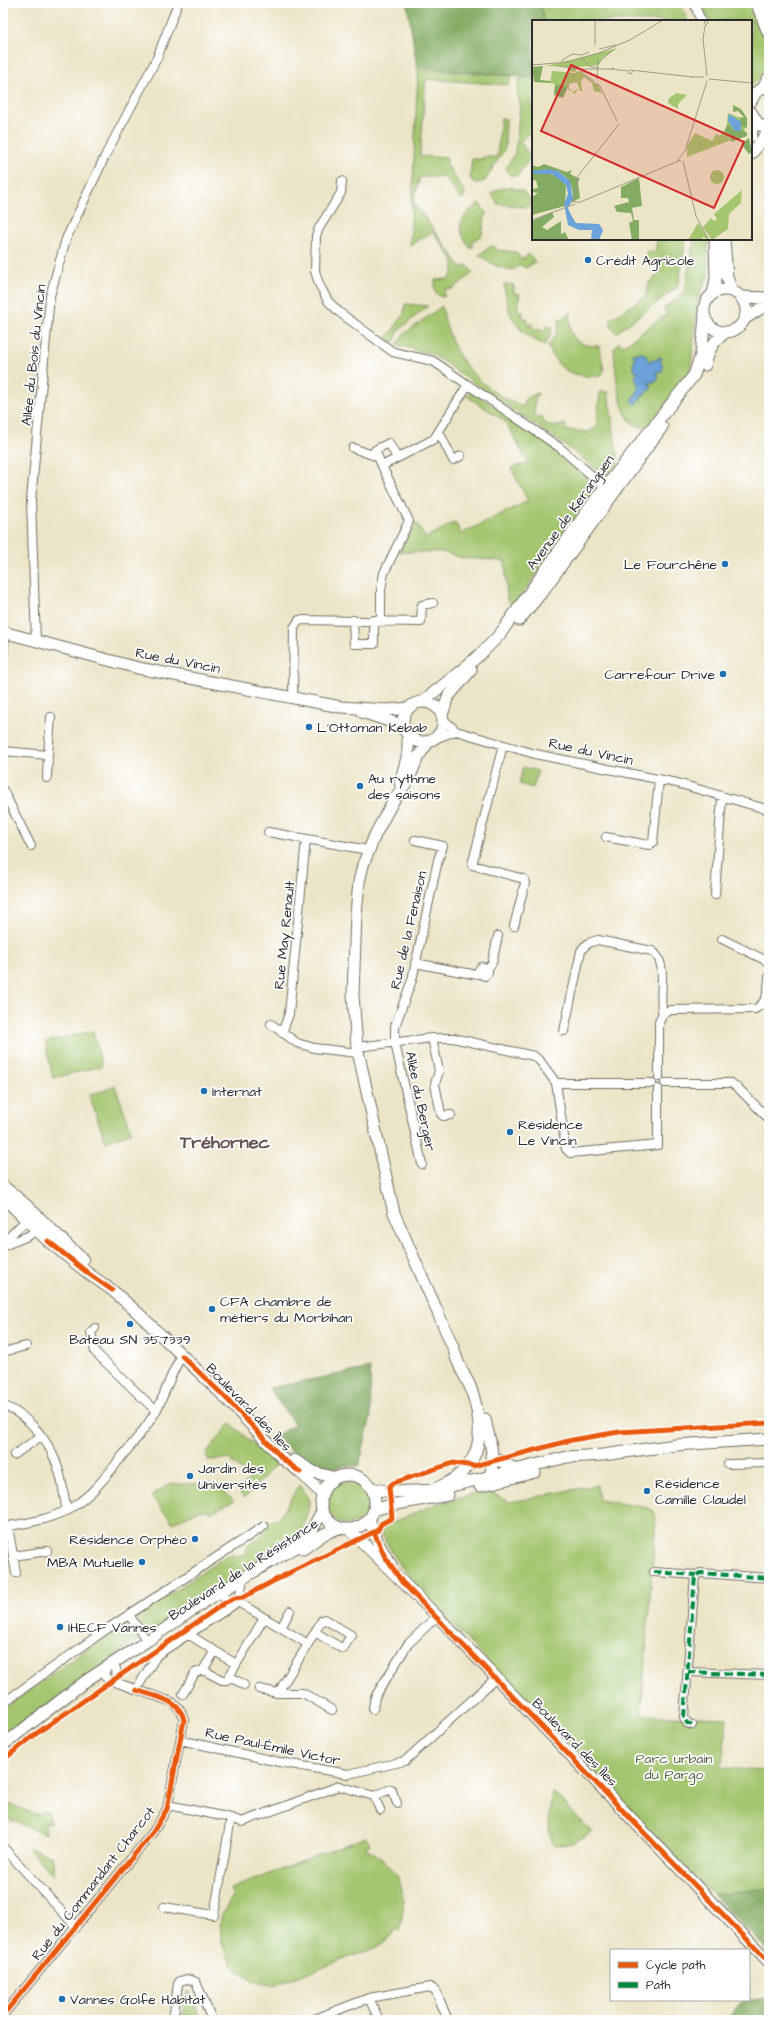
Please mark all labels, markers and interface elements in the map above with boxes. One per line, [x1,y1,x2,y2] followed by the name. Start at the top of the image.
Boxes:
[532,20,752,240] inset map
[596,251,695,271] place label: Crédit Agricole
[583,255,593,265] marker: Crédit Agricole
[17,283,51,427] street label: Allée du Bois du Vincin
[522,451,620,574] street label: Avenue de Keranguen
[624,555,717,575] place label: Le Fourchêne
[720,559,730,569] marker: Le Fourchêne
[134,643,222,679] street label: Rue du Vincin
[605,665,715,685] place label: Carrefour Drive
[718,669,728,679] marker: Carrefour Drive
[317,718,427,738] place label: L'Ottoman Kebab
[304,722,314,732] marker: L'Ottoman Kebab
[547,733,635,771] street label: Rue du Vincin
[368,769,441,805] place label: Au rythme des saisons
[355,781,365,791] marker: Au rythme des saisons
[386,869,432,991] street label: Rue de la Fenaison
[269,880,301,990] street label: Rue May Renault
[400,1049,440,1153] street label: Allée du Berger
[212,1082,262,1102] place label: Internat
[199,1086,209,1096] marker: Internat
[518,1115,583,1151] place label: Résidence Le Vincin
[505,1127,515,1137] marker: Résidence Le Vincin
[179,1130,271,1155] district label: Tréhornec
[220,1292,352,1328] place label: CFA chambre de métiers du Morbihan
[207,1304,217,1314] marker: CFA chambre de métiers du Morbihan
[125,1319,135,1329] marker: Bateau SN 357339
[69,1330,191,1350] place label: Bateau SN 357339
[201,1359,296,1456] street label: Boulevard des Îles
[198,1459,267,1495] place label: Jardin des Universités
[185,1471,195,1481] marker: Jardin des Universités
[655,1474,746,1510] place label: Résidence Camille Claudel
[642,1486,652,1496] marker: Résidence Camille Claudel
[165,1514,323,1626] street label: Boulevard de la Résistance
[69,1530,187,1550] place label: Résidence Orphéo
[190,1534,200,1544] marker: Résidence Orphéo
[47,1553,134,1573] place label: MBA Mutuelle
[137,1557,147,1567] marker: MBA Mutuelle
[68,1618,157,1638] place label: IHECF Vannes
[55,1622,65,1632] marker: IHECF Vannes
[527,1694,622,1791] street label: Boulevard des Îles
[203,1723,342,1771] street label: Rue Paul-Émile Victor
[635,1749,713,1785] park label: Parc urbain du Pargo
[27,1802,161,1965] street label: Rue du Commandant Charcot
[610,1949,750,2001] legend
[646,1957,705,1975] text: Cycle path
[646,1977,671,1994] text: Path
[70,1990,206,2010] place label: Vannes Golfe Habitat
[57,1994,67,2004] marker: Vannes Golfe Habitat

